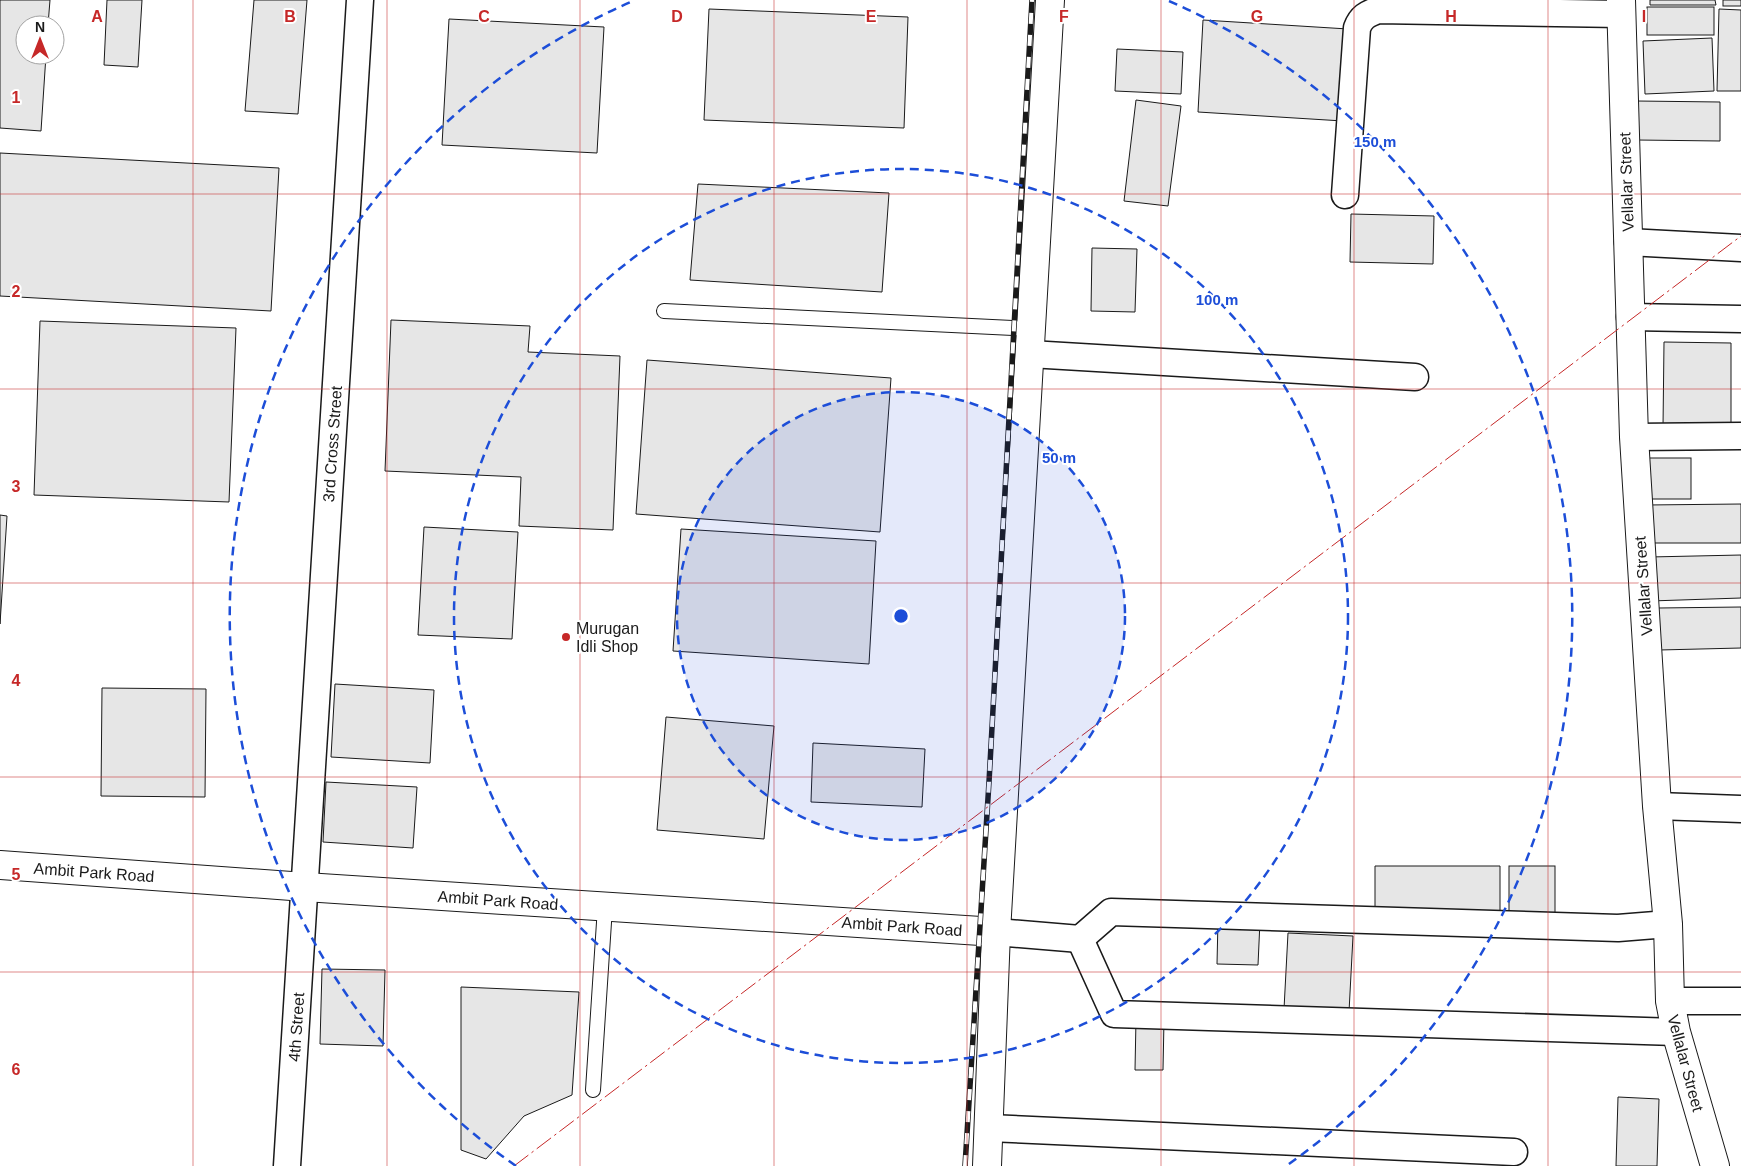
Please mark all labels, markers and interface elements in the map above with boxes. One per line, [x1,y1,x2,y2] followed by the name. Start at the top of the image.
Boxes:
[91,8,103,25] text: A
[284,8,296,25] text: B
[478,8,490,25] text: C
[671,8,683,25] text: D
[866,8,877,25] text: E
[1059,8,1069,25] text: F
[1251,8,1263,25] text: G
[1445,8,1457,25] text: H
[1642,8,1646,25] text: I
[15,15,65,65] north arrow
[35,19,45,35] text: N
[12,89,21,106] text: 1
[1616,131,1637,232] street label: Vellalar Street
[1354,133,1396,150] text: 150 m
[12,283,21,300] text: 2
[1196,291,1238,308] text: 100 m
[320,385,345,503] street label: 3rd Cross Street
[1042,449,1076,466] text: 50 m
[12,478,21,495] text: 3
[1632,535,1655,636] street label: Vellalar Street
[892,607,910,625] centre of rings
[576,620,639,655] place label: Murugan Idli Shop
[560,631,572,643] marker: Murugan Idli Shop
[12,672,21,689] text: 4
[33,860,155,885] street label: Ambit Park Road
[12,866,21,883] text: 5
[437,888,559,913] street label: Ambit Park Road
[841,914,963,939] street label: Ambit Park Road
[286,991,307,1062] street label: 4th Street
[1664,1013,1707,1114] street label: Vellalar Street
[12,1061,21,1078] text: 6

